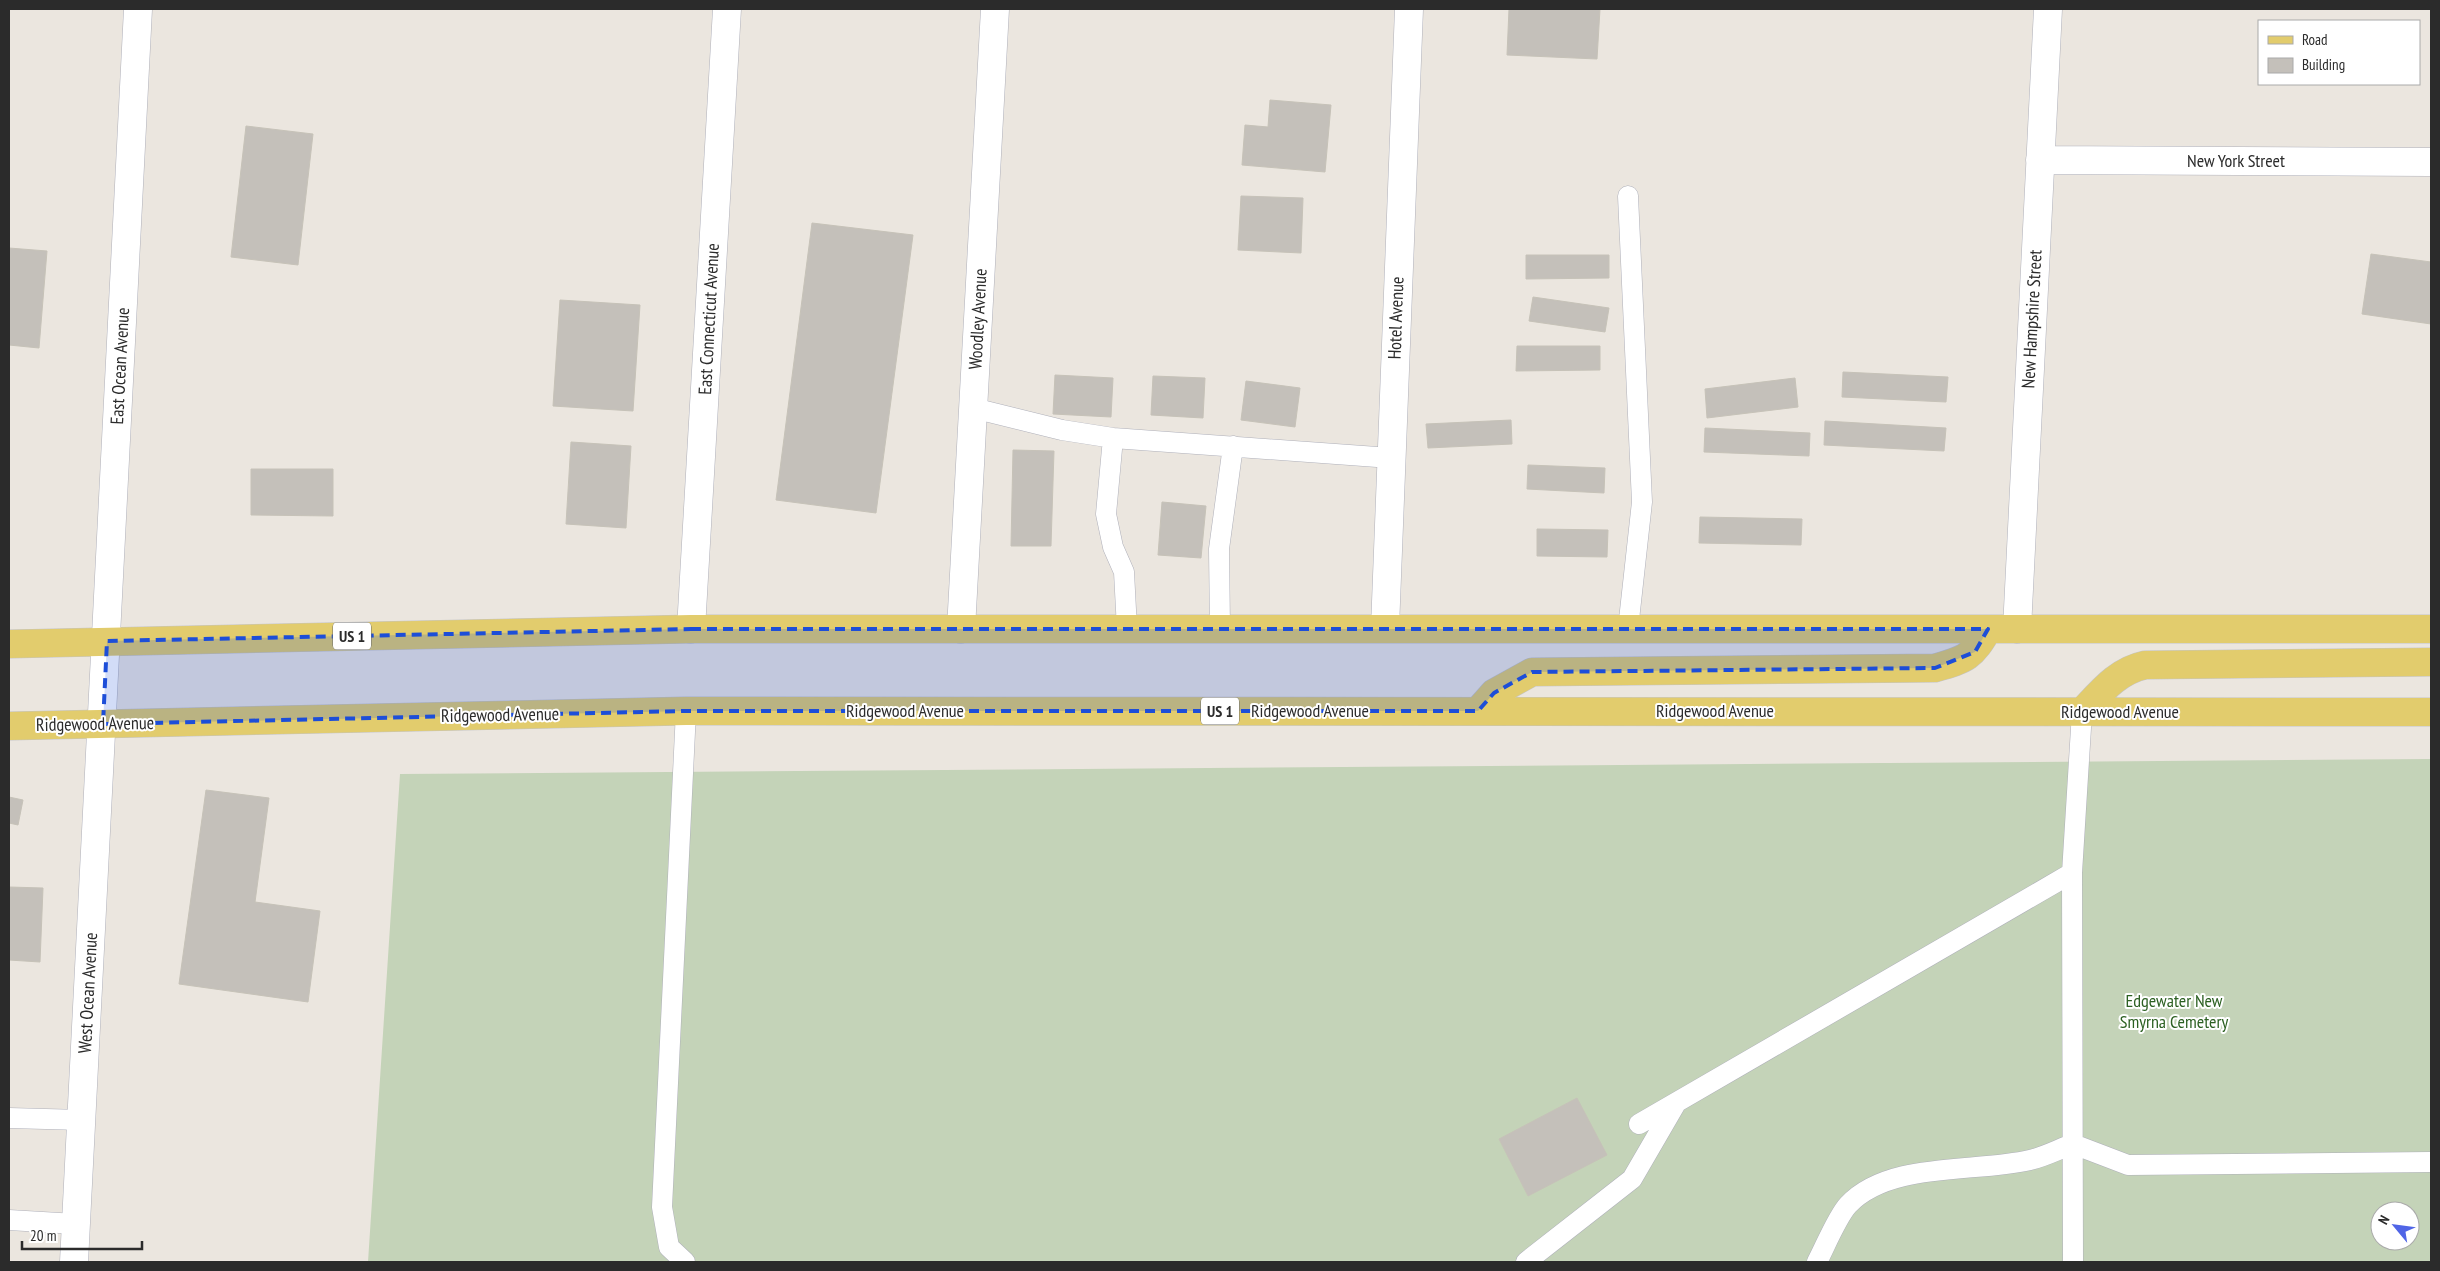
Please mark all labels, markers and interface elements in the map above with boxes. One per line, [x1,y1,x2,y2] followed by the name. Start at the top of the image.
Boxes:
[2258,20,2420,85] legend
[2302,30,2328,49] text: Road
[2302,55,2345,74] text: Building
[2187,149,2285,172] street label: New York Street
[693,243,724,395] street label: East Connecticut Avenue
[2016,249,2047,389] street label: New Hampshire Street
[963,268,992,370] street label: Woodley Avenue
[1383,276,1408,360] street label: Hotel Avenue
[105,307,134,425] street label: East Ocean Avenue
[333,622,371,650] road number: US 1
[1201,698,1239,724] road number: US 1
[846,699,964,722] street label: Ridgewood Avenue
[1251,699,1369,722] street label: Ridgewood Avenue
[1656,699,1774,722] street label: Ridgewood Avenue
[2061,700,2179,723] street label: Ridgewood Avenue
[441,702,559,727] street label: Ridgewood Avenue
[36,711,154,736] street label: Ridgewood Avenue
[73,932,102,1054] street label: West Ocean Avenue
[2120,989,2228,1033] park label: Edgewater New Smyrna Cemetery
[2370,1201,2420,1251] north arrow
[2374,1212,2393,1227] text: N
[22,1218,142,1250] scale bar
[30,1226,56,1245] text: 20 m

